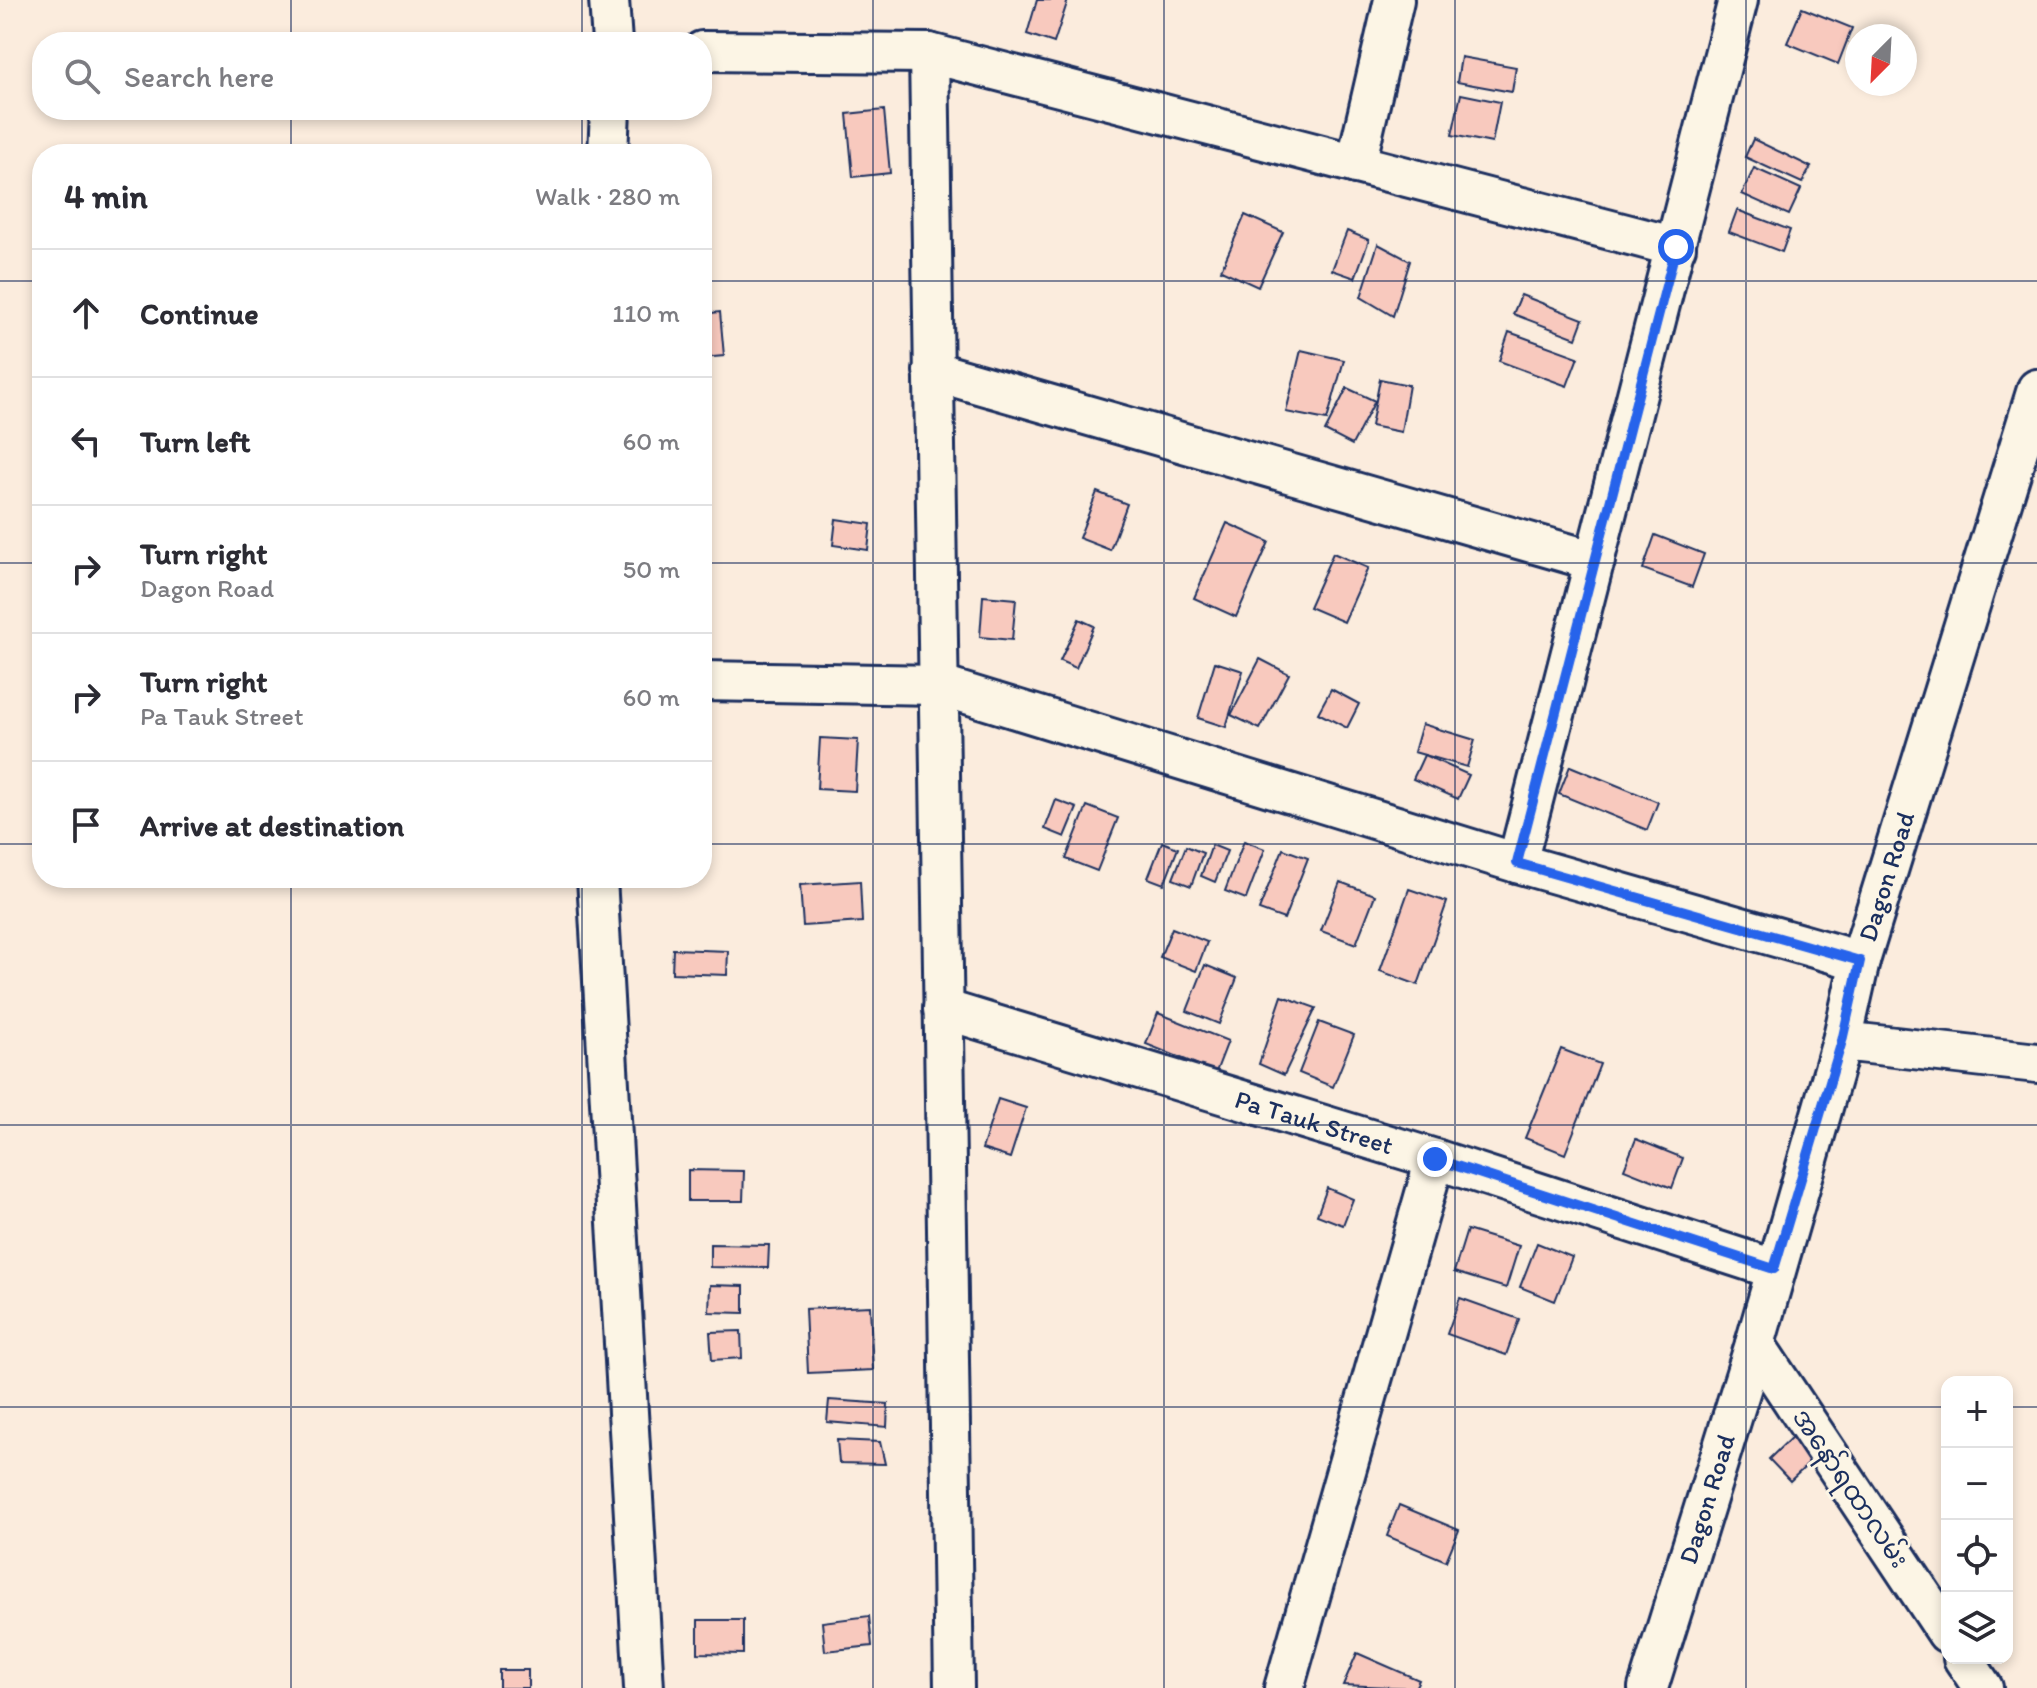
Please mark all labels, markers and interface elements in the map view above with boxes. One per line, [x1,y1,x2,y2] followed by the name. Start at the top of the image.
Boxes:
[1845,24,1917,96] north arrow
[32,32,712,120] search box
[60,54,104,98] icon: search
[124,58,274,95] text: Search here
[64,176,148,217] text: 4 min
[535,180,680,212] text: Walk · 280 m
[1658,229,1694,265] route start
[64,291,108,335] icon: ahead
[140,295,259,332] text: Continue
[612,297,680,329] text: 110 m
[64,419,108,463] icon: left
[140,423,251,460] text: Turn left
[623,425,680,457] text: 60 m
[140,535,268,572] text: Turn right
[64,547,108,591] icon: right
[623,553,680,585] text: 50 m
[140,572,274,604] text: Dagon Road
[140,663,268,700] text: Turn right
[64,675,108,719] icon: right
[623,681,680,713] text: 60 m
[140,700,304,732] text: Pa Tauk Street
[64,803,108,847] icon: arrive
[140,807,404,844] text: Arrive at destination
[1851,808,1921,945] street label: Dagon Road
[1231,1083,1397,1161] street label: Pa Tauk Street
[1417,1141,1453,1177] route end
[1941,1376,2013,1664] map controls
[1941,1376,2013,1448] button: +
[1782,1402,1917,1577] street label: အနော်ရထာလမ်း
[1672,1430,1742,1568] street label: Dagon Road
[1941,1448,2013,1520] button: −
[1941,1520,2013,1592] button: locate
[1941,1592,2013,1664] button: layers

